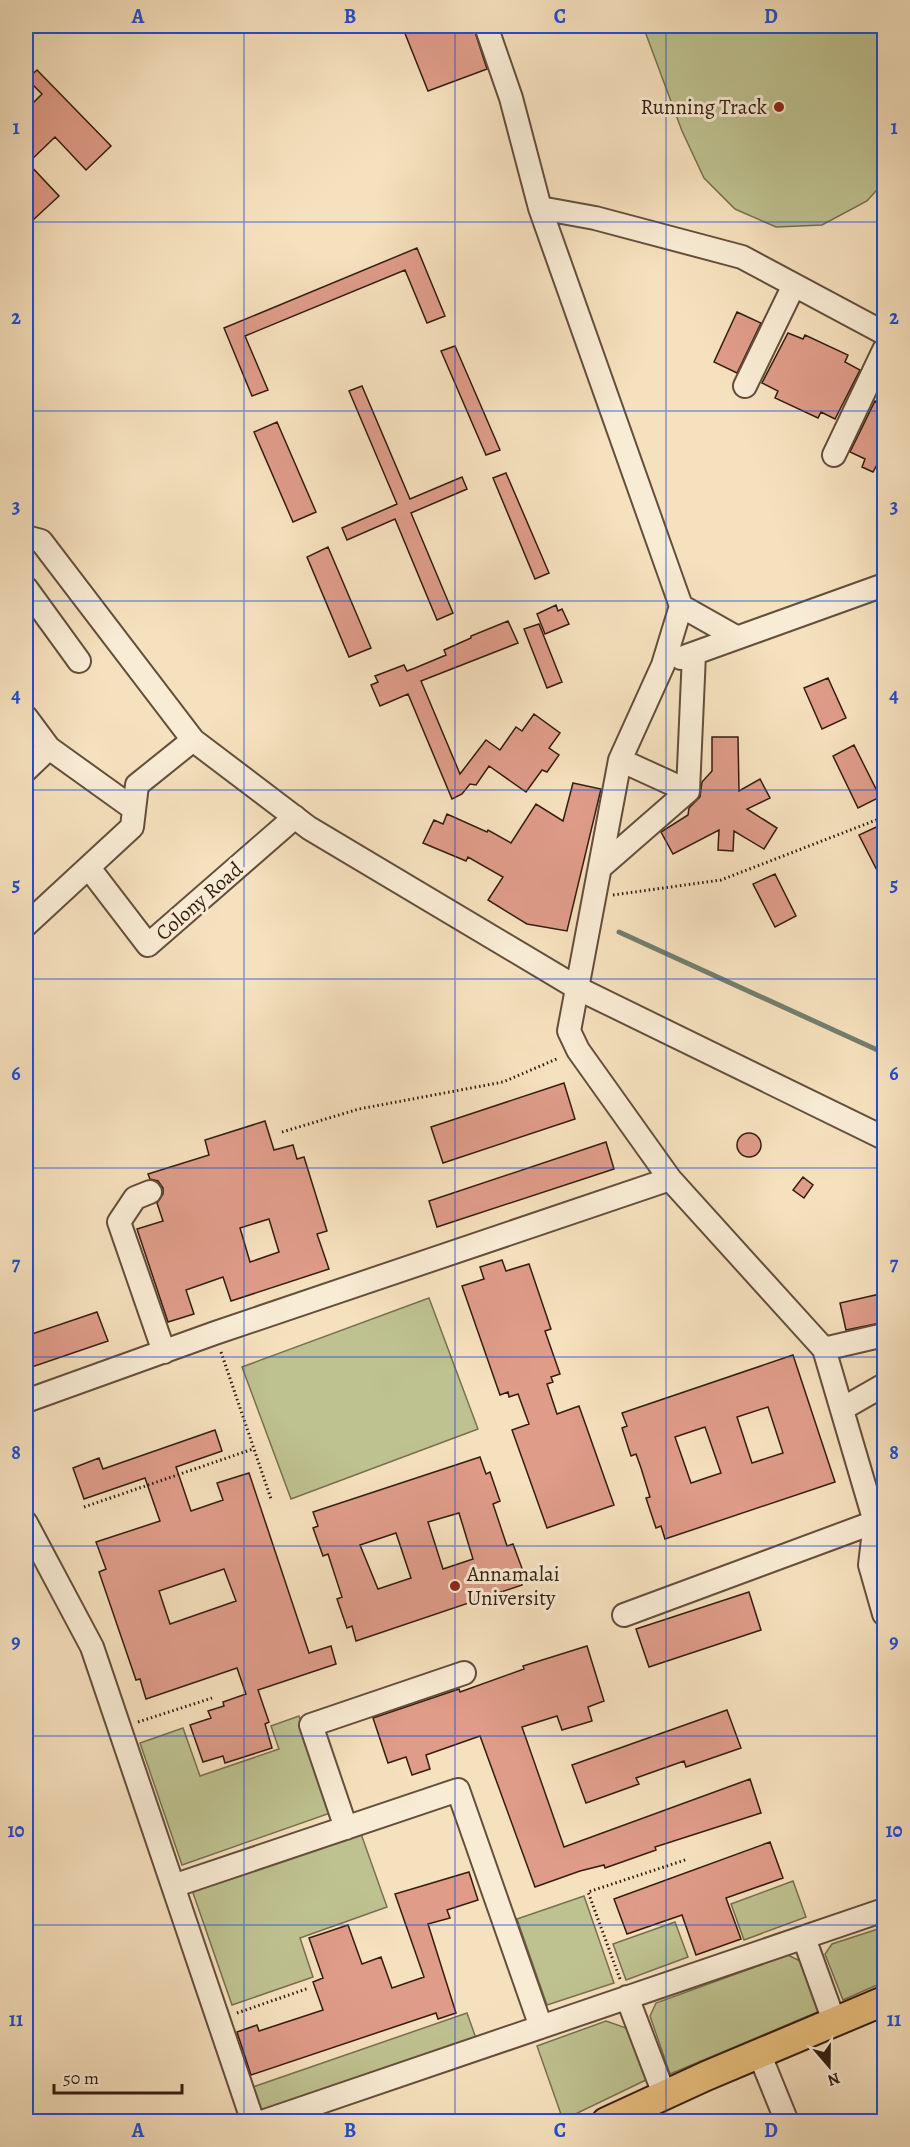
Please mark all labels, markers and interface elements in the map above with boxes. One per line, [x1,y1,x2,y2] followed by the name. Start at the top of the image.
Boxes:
[131,3,145,30] text: A
[344,3,356,30] text: B
[554,3,566,30] text: C
[764,3,778,30] text: D
[641,93,768,121] place label: Running Track
[772,100,786,114] marker: Running Track
[12,114,20,141] text: 1
[890,114,898,141] text: 1
[11,304,21,331] text: 2
[889,304,899,331] text: 2
[12,493,20,520] text: 3
[890,493,898,520] text: 3
[11,682,21,709] text: 4
[889,682,899,709] text: 4
[149,855,249,947] street label: Colony Road
[12,871,20,898] text: 5
[890,871,898,898] text: 5
[11,1060,21,1087] text: 6
[889,1060,899,1087] text: 6
[12,1250,21,1277] text: 7
[890,1250,899,1277] text: 7
[11,1439,21,1466] text: 8
[889,1439,899,1466] text: 8
[466,1560,560,1612] place label: Annamalai University
[448,1579,462,1593] marker: Annamalai University
[11,1628,21,1655] text: 9
[889,1628,899,1655] text: 9
[7,1817,25,1844] text: 10
[885,1817,903,1844] text: 10
[9,2006,23,2033] text: 11
[887,2006,901,2033] text: 11
[799,2036,859,2096] north arrow
[54,2057,182,2095] scale bar
[63,2066,99,2090] text: 50 m
[824,2067,843,2092] text: N
[131,2117,145,2144] text: A
[344,2117,356,2144] text: B
[554,2117,566,2144] text: C
[764,2117,778,2144] text: D

